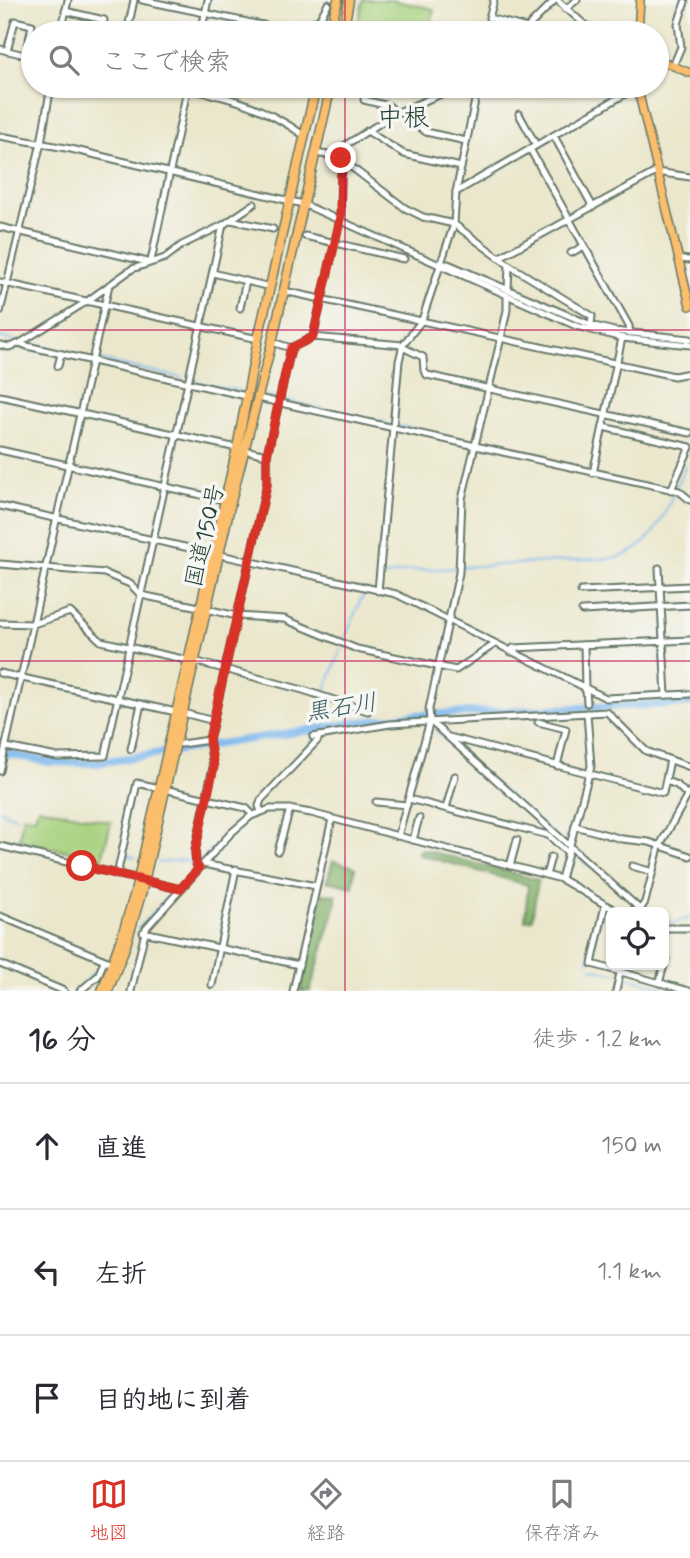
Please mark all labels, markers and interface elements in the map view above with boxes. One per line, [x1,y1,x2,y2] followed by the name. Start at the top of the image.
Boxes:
[21,21,669,98] search box
[45,41,83,79] icon: search
[101,46,231,80] text: ここで検索
[377,102,429,136] district label: 中根
[325,142,356,173] route end
[179,481,232,590] street label: 国道150号
[303,688,379,729] water label: 黒石川
[66,850,97,881] route start
[606,907,669,970] map controls
[606,907,669,970] button: locate
[28,1021,96,1060] text: 16 分
[532,1025,662,1055] text: 徒歩 · 1.2 km
[28,1127,66,1165] icon: ahead
[601,1131,662,1161] text: 150 m
[95,1132,147,1166] text: 直進
[28,1253,66,1291] icon: left
[597,1257,662,1287] text: 1.1 km
[95,1258,147,1292] text: 左折
[28,1379,66,1417] icon: arrive
[95,1384,251,1418] text: 目的地に到着
[90,1475,128,1546] tab: 地図
[307,1475,345,1546] tab: 経路
[524,1475,600,1546] tab: 保存済み

